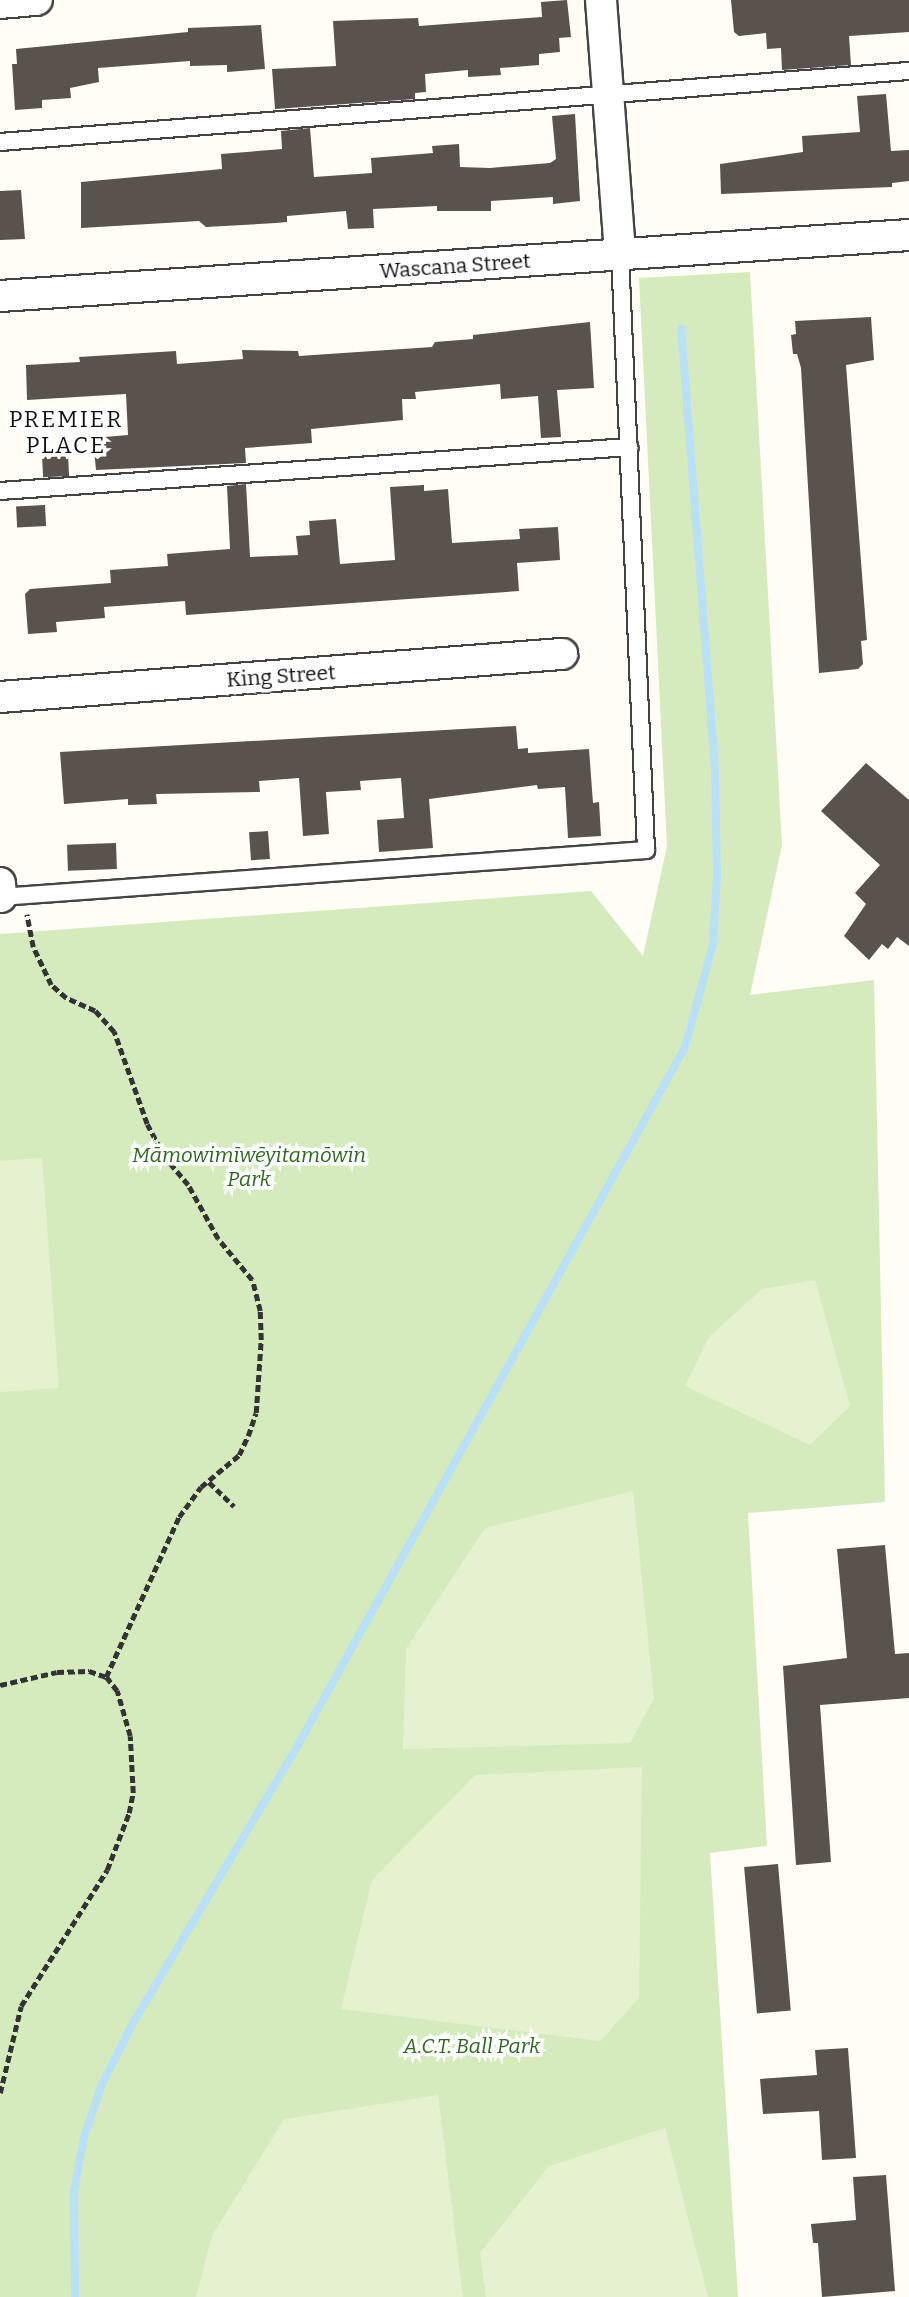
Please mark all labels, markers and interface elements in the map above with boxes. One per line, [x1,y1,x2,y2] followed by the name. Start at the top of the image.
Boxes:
[379,248,531,284] street label: Wascana Street
[10,405,122,459] district label: PREMIER PLACE
[226,660,336,692] street label: King Street
[132,1142,366,1192] park label: Māmowimīwēyitamōwin Park
[404,2033,540,2059] park label: A.C.T. Ball Park

